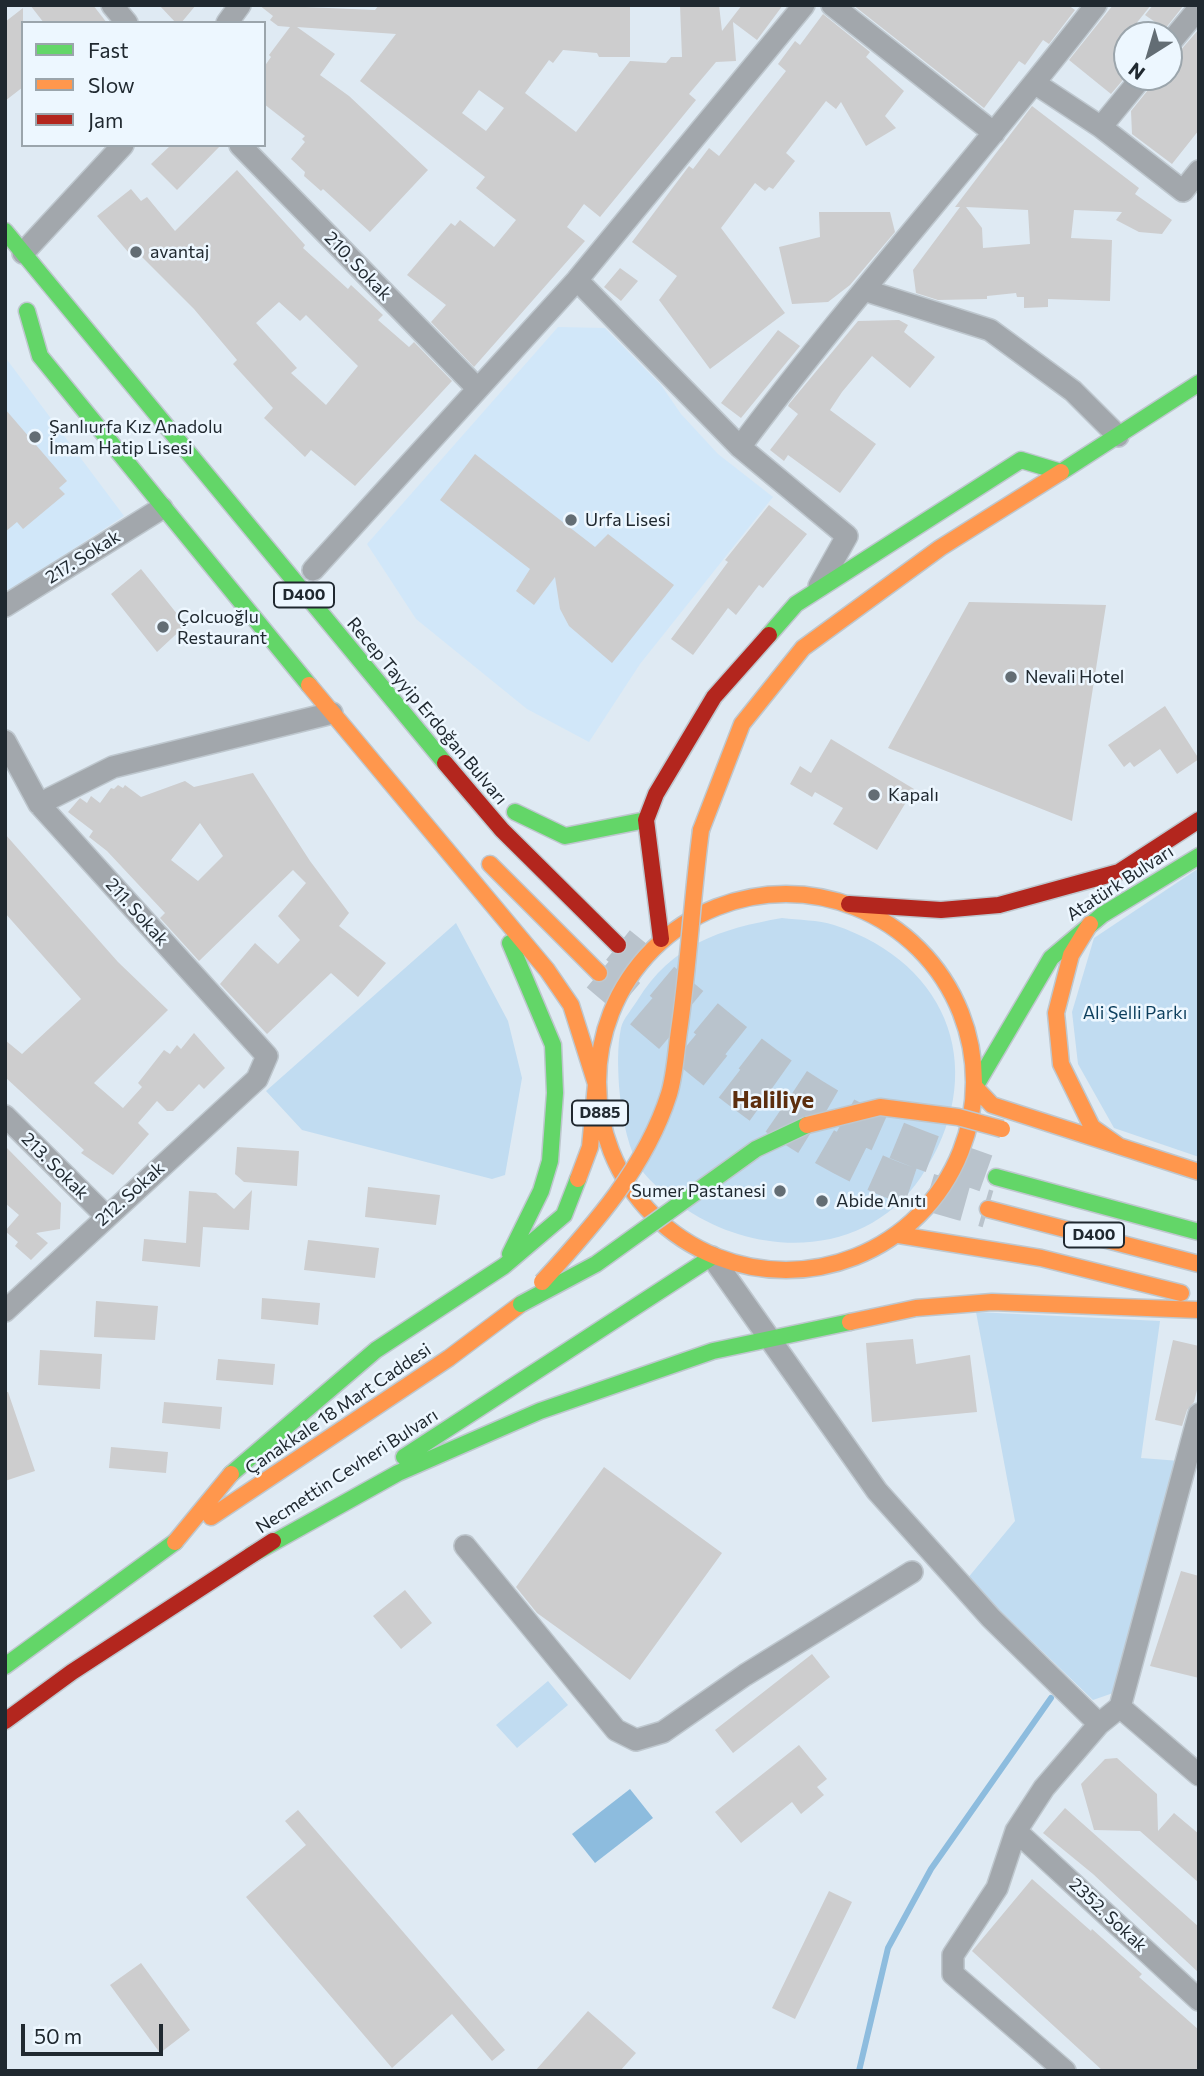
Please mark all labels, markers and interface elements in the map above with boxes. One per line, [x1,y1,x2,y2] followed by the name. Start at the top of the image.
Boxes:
[21,21,266,147] legend
[1113,21,1183,91] north arrow
[88,37,129,62] text: Fast
[1124,58,1149,85] text: N
[88,72,135,97] text: Slow
[88,107,123,132] text: Jam
[320,227,396,305] street label: 210. Sokak
[150,241,209,263] place label: avantaj
[128,244,144,260] marker: avantaj
[49,416,223,458] place label: Şanlıurfa Kız Anadolu İmam Hatip Lisesi
[27,429,43,445] marker: Şanlıurfa Kız Anadolu İmam Hatip Lisesi
[585,509,671,531] place label: Urfa Lisesi
[563,512,579,528] marker: Urfa Lisesi
[42,526,124,588] street label: 217. Sokak
[274,582,334,608] road number: D400
[177,606,267,648] place label: Çolcuoğlu Restaurant
[342,613,512,809] street label: Recep Tayyip Erdoğan Bulvarı
[155,619,171,635] marker: Çolcuoğlu Restaurant
[1025,666,1124,688] place label: Nevali Hotel
[1003,669,1019,685] marker: Nevali Hotel
[888,784,939,806] place label: Kapalı
[866,787,882,803] marker: Kapalı
[1063,840,1177,926] street label: Atatürk Bulvarı
[101,874,173,950] street label: 211. Sokak
[1083,1002,1187,1024] park label: Ali Şelli Parkı
[732,1086,814,1114] district label: Haliliye
[572,1100,628,1126] road number: D885
[17,1128,93,1204] street label: 213. Sokak
[91,1157,169,1231] street label: 212. Sokak
[631,1180,766,1202] place label: Sumer Pastanesi
[772,1183,788,1199] marker: Sumer Pastanesi
[836,1190,926,1212] place label: Abide Anıtı
[814,1193,830,1209] marker: Abide Anıtı
[1064,1222,1124,1247] road number: D400
[241,1339,435,1479] street label: Çanakkale 18 Mart Caddesi
[252,1404,442,1538] street label: Necmettin Cevheri Bulvarı
[1065,1874,1151,1956] street label: 2352. Sokak
[24,2010,166,2054] scale bar
[34,2023,82,2048] text: 50 m

